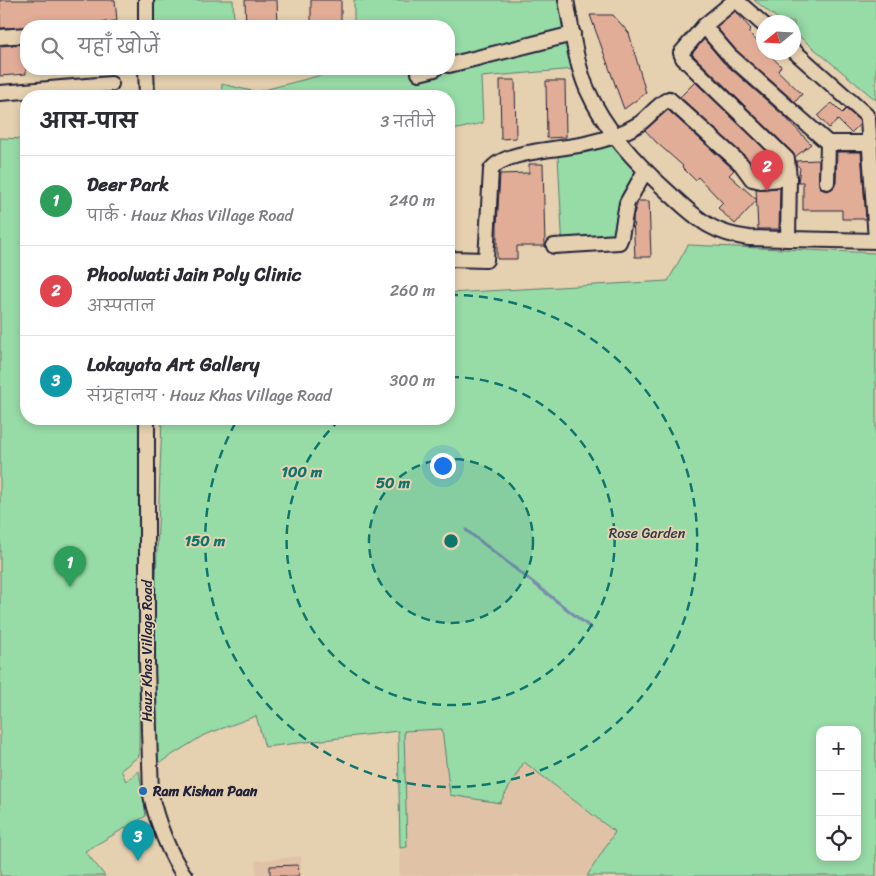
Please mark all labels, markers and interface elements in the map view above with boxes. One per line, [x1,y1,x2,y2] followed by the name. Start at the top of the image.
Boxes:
[756,15,801,60] north arrow
[20,20,455,75] search box
[78,30,160,63] text: यहाँ खोजें
[38,34,66,62] icon: search
[40,102,137,140] text: आस-पास
[381,107,435,136] text: 3 नतीजे
[751,150,783,191] pin: 2
[87,168,169,201] text: Deer Park
[53,186,59,215] text: 1
[389,186,435,215] text: 240 m
[87,201,293,230] text: पार्क · Hauz Khas Village Road
[87,258,301,291] text: Phoolwati Jain Poly Clinic
[51,276,61,305] text: 2
[390,276,435,305] text: 260 m
[87,291,155,320] text: अस्पताल
[87,348,260,381] text: Lokayata Art Gallery
[52,366,60,395] text: 3
[390,366,435,395] text: 300 m
[87,381,332,410] text: संग्रहालय · Hauz Khas Village Road
[430,453,456,479] your location
[282,459,323,485] text: 100 m
[376,470,411,496] text: 50 m
[609,521,686,546] park label: Rose Garden
[185,528,226,554] text: 150 m
[442,532,460,550] centre of rings
[54,546,86,587] pin: 1
[135,579,160,722] street label: Hauz Khas Village Road
[816,726,861,861] map controls
[816,726,861,771] button: +
[816,771,861,816] button: −
[152,779,258,804] place label: Ram Kishan Paan
[137,785,149,797] marker: Ram Kishan Paan
[816,816,861,861] button: locate
[122,820,154,861] pin: 3

